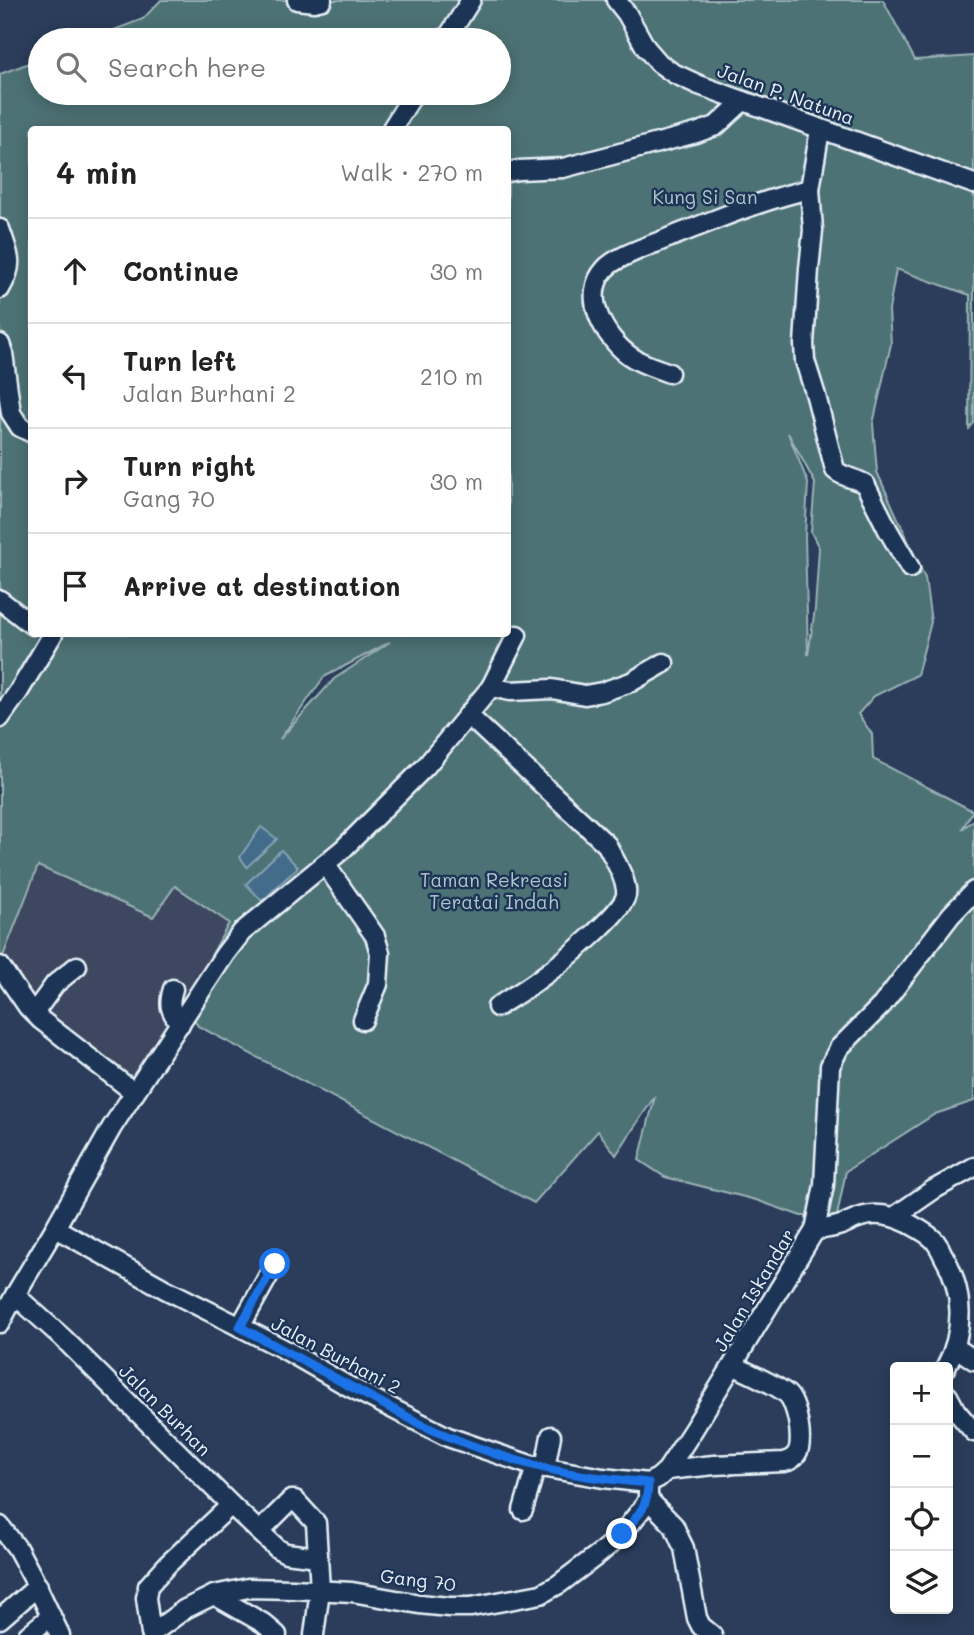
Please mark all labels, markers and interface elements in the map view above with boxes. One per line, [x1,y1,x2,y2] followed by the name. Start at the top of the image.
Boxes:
[28,28,511,105] search box
[52,48,90,86] icon: search
[108,50,266,84] text: Search here
[714,57,858,130] street label: Jalan P. Natuna
[56,152,137,192] text: 4 min
[340,157,483,187] text: Walk · 270 m
[652,184,758,209] park label: Kung Si San
[56,252,94,290] icon: ahead
[123,254,239,288] text: Continue
[430,256,483,286] text: 30 m
[123,344,236,378] text: Turn left
[56,357,94,395] icon: left
[420,361,483,391] text: 210 m
[123,378,296,408] text: Jalan Burhani 2
[123,449,256,483] text: Turn right
[56,462,94,500] icon: right
[430,466,483,496] text: 30 m
[123,483,215,513] text: Gang 70
[56,567,94,605] icon: arrive
[123,569,400,603] text: Arrive at destination
[420,867,568,914] park label: Taman Rekreasi Teratai Indah
[707,1224,800,1356] street label: Jalan Iskandar
[259,1248,290,1279] route start
[267,1310,405,1399] street label: Jalan Burhani 2
[114,1358,217,1461] street label: Jalan Burhan
[890,1362,953,1614] map controls
[890,1362,953,1425] button: +
[890,1425,953,1488] button: −
[890,1488,953,1551] button: locate
[606,1518,637,1549] route end
[890,1551,953,1614] button: layers
[379,1562,457,1597] street label: Gang 70

